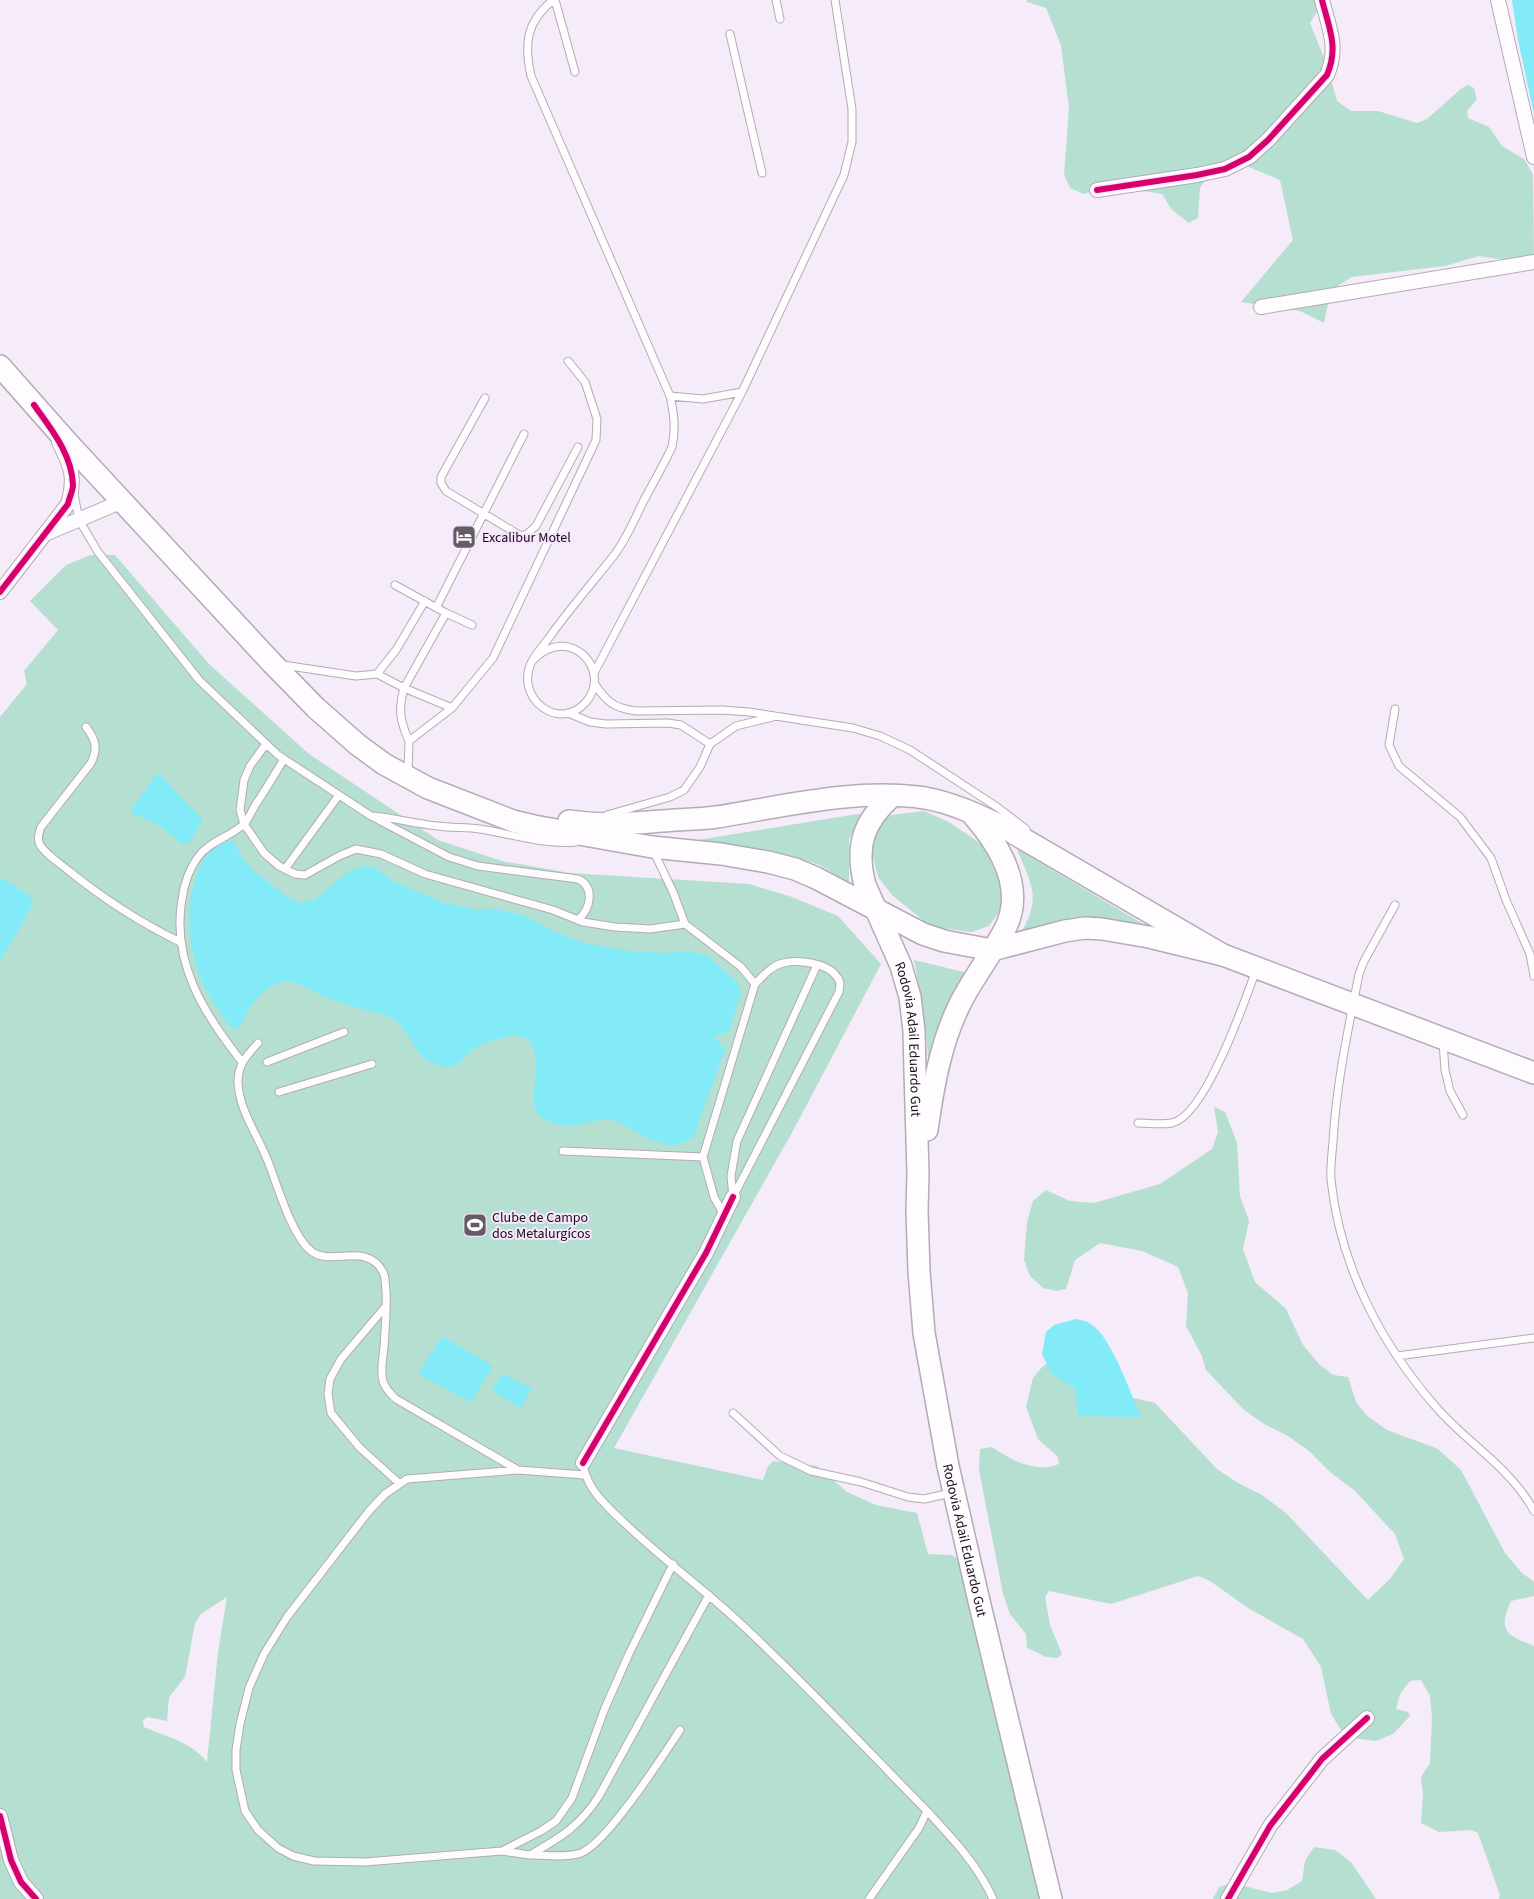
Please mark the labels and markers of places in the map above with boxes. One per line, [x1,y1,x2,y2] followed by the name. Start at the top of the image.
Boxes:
[451,524,477,550] hotel icon: Excalibur Motel
[482,528,571,548] place label: Excalibur Motel
[492,1208,591,1244] place label: Clube de Campo dos Metalurgícos
[462,1212,488,1238] sports icon: Clube de Campo dos Metalurgícos

